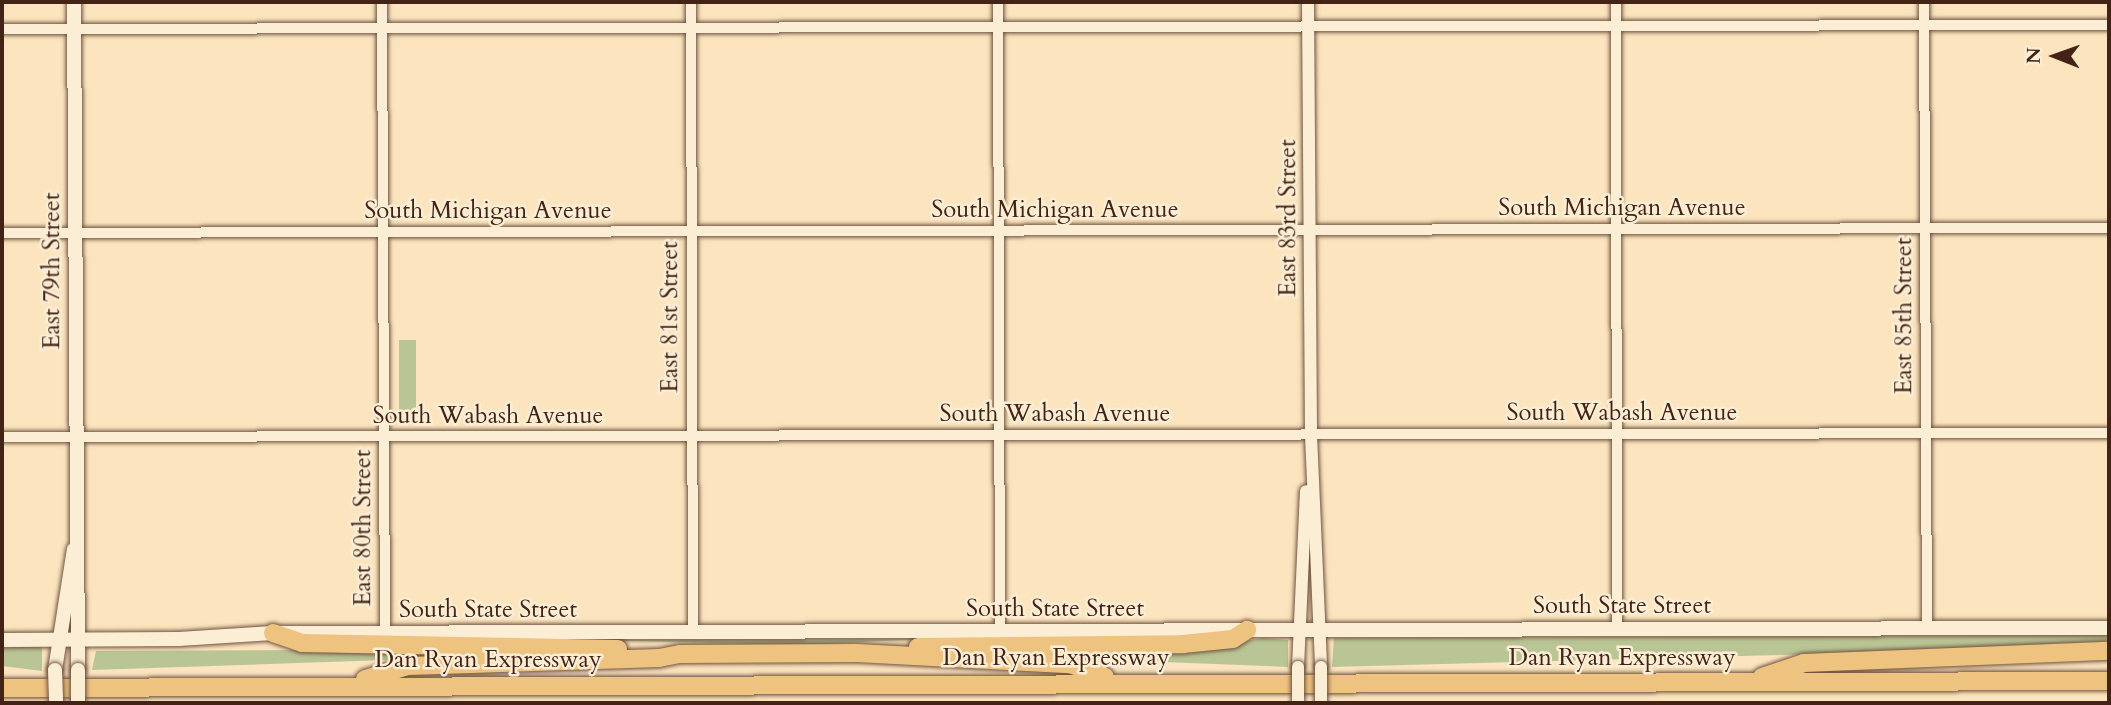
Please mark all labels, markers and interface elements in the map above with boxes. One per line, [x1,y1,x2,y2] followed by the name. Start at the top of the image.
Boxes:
[2020,21,2090,91] north arrow
[2021,47,2047,64] text: N
[1274,139,1302,297] street label: East 83rd Street
[38,193,66,349] street label: East 79th Street
[1498,194,1746,222] street label: South Michigan Avenue
[931,196,1179,224] street label: South Michigan Avenue
[364,197,612,225] street label: South Michigan Avenue
[1890,238,1918,394] street label: East 85th Street
[656,241,684,393] street label: East 81st Street
[1507,399,1737,427] street label: South Wabash Avenue
[940,400,1170,428] street label: South Wabash Avenue
[373,402,603,430] street label: South Wabash Avenue
[349,450,377,606] street label: East 80th Street
[1533,592,1711,620] street label: South State Street
[966,595,1144,623] street label: South State Street
[399,596,577,624] street label: South State Street
[942,644,1170,672] street label: Dan Ryan Expressway
[1508,644,1736,672] street label: Dan Ryan Expressway
[374,646,602,674] street label: Dan Ryan Expressway

